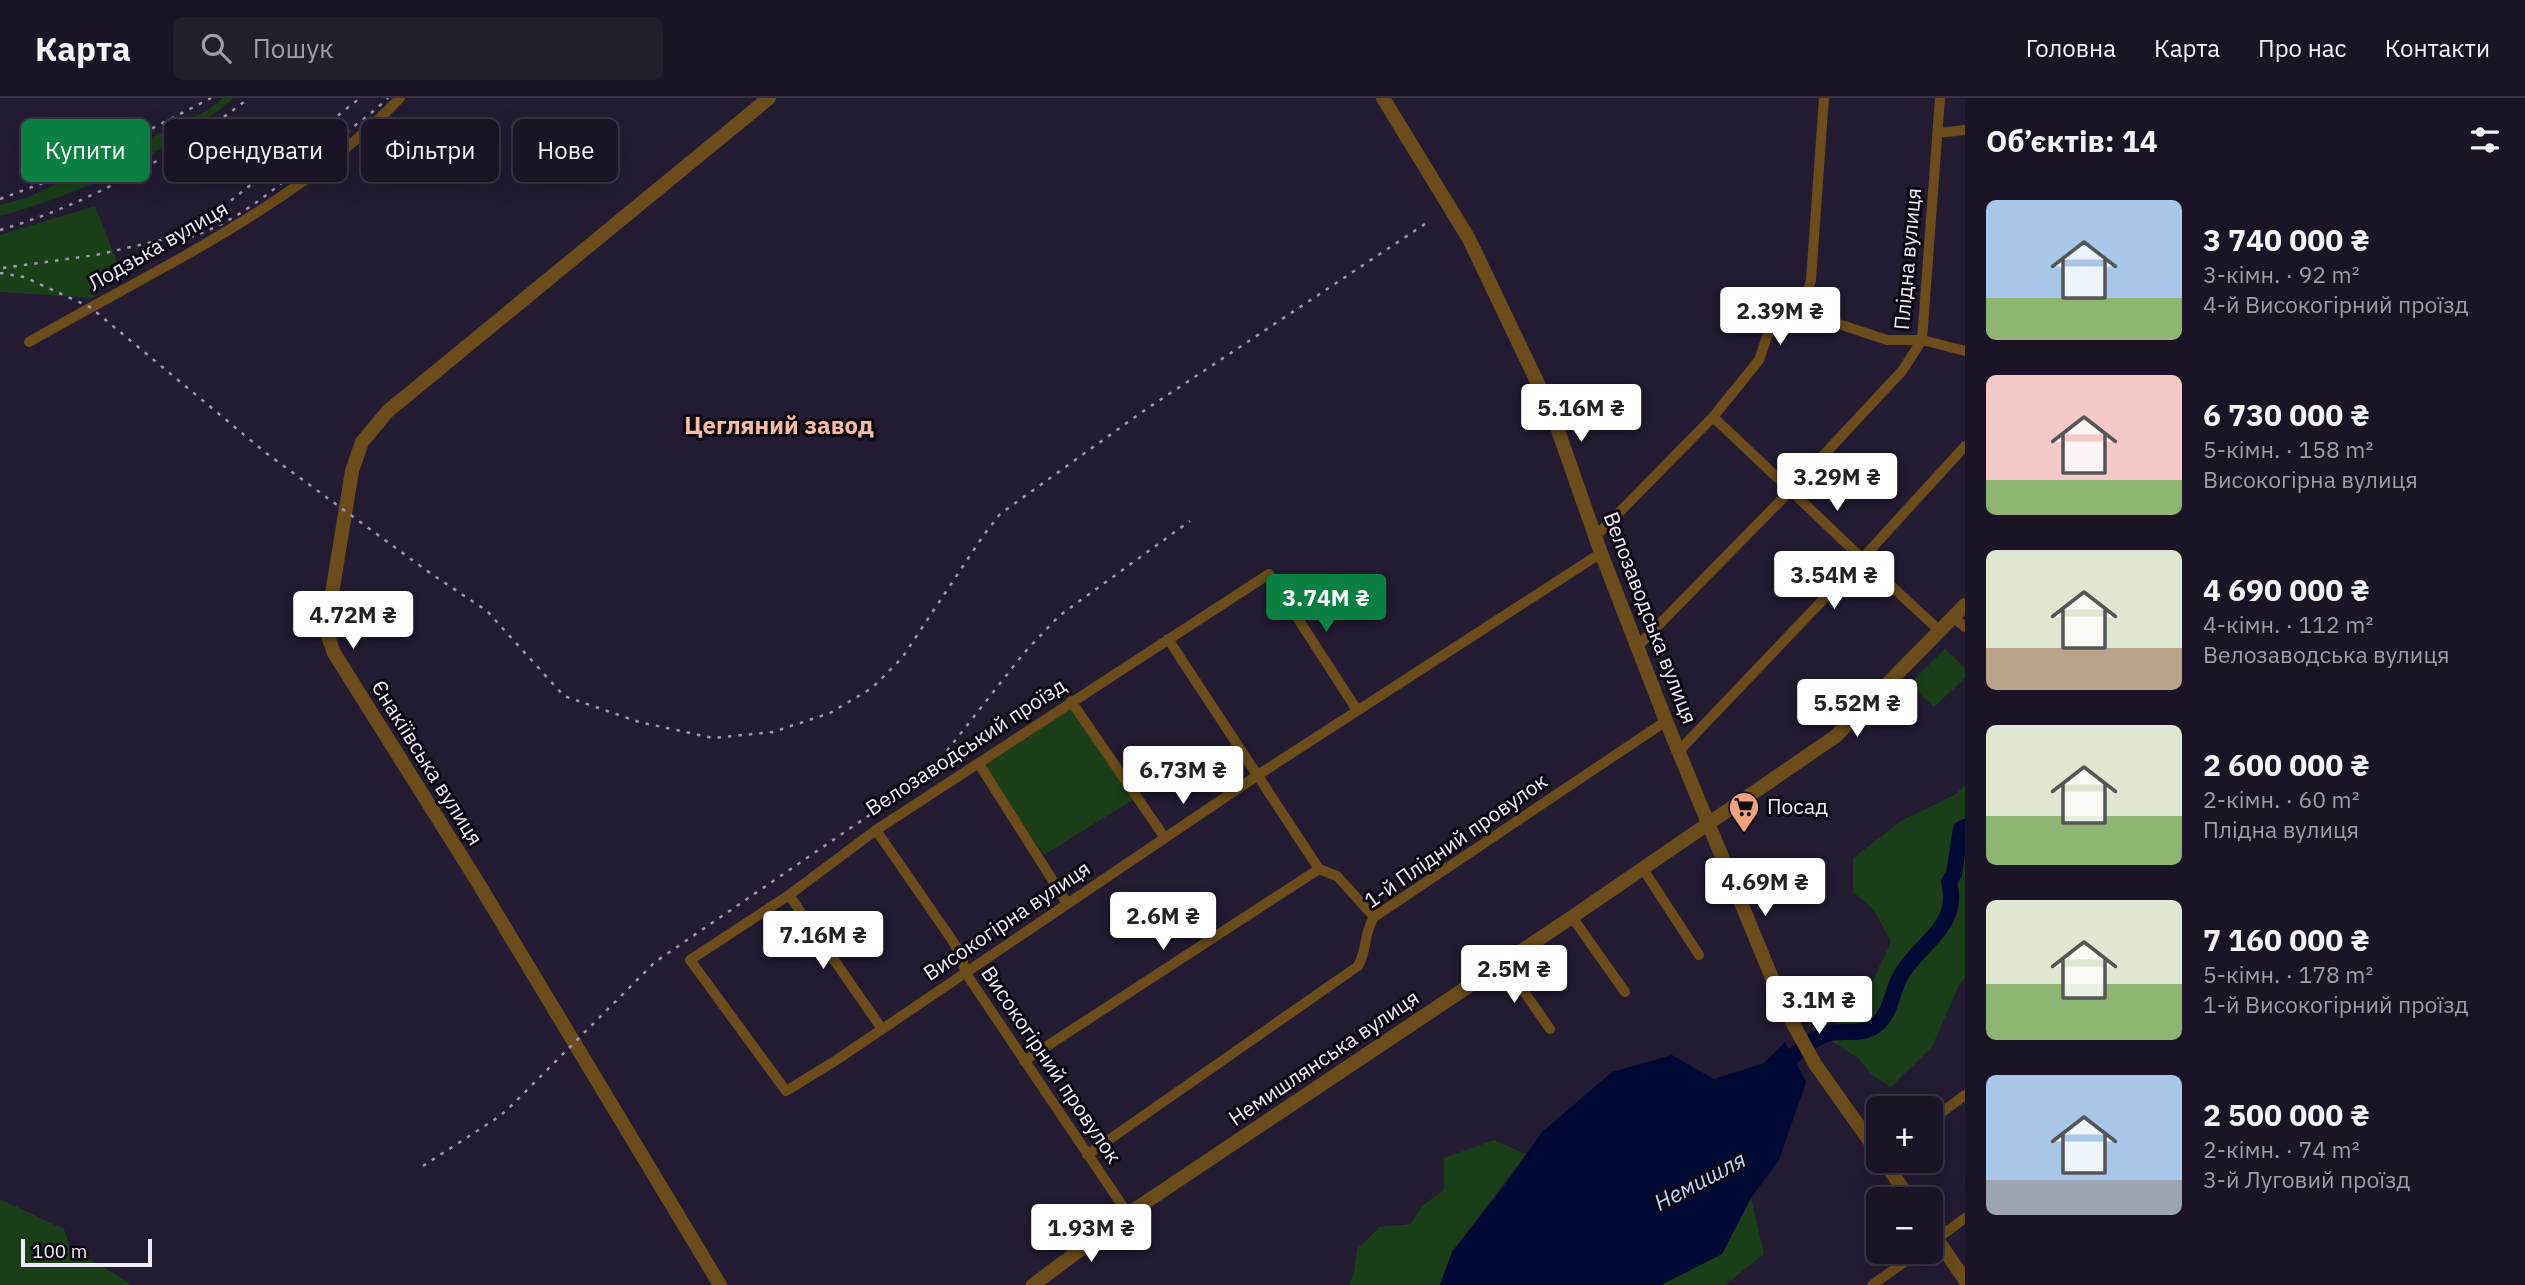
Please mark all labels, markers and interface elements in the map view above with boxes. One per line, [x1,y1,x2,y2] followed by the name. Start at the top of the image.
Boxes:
[173,17,663,80] search box
[35,27,131,70] text: Карта
[197,29,235,67] icon: search
[253,31,333,65] text: Пошук
[2026,32,2116,64] text: Головна
[2154,32,2220,64] text: Карта
[2258,32,2347,64] text: Про нас
[2385,32,2490,64] text: Контакти
[21,119,150,182] chip: Купити
[164,119,347,182] chip: Орендувати
[361,119,499,182] chip: Фільтри
[513,119,618,182] chip: Нове
[1986,121,2158,160] text: Об’єктів: 14
[2466,121,2504,159] icon: filters
[1887,187,1927,331] street label: Плідна вулиця
[82,194,233,297] street label: Лодзька вулиця
[2203,220,2370,259] text: 3 740 000 ₴
[2042,228,2126,312] icon: home
[2203,259,2360,289] text: 3-кімн. · 92 m²
[1715,288,1845,347] pin: 2.39M ₴
[2203,289,2468,319] text: 4-й Високогірний проїзд
[1736,295,1824,325] text: 2.39M ₴
[1516,384,1646,444] pin: 5.16M ₴
[1537,392,1625,422] text: 5.16M ₴
[2203,395,2370,434] text: 6 730 000 ₴
[2042,403,2126,487] icon: home
[684,409,874,441] district label: Цегляний завод
[2203,434,2373,464] text: 5-кімн. · 158 m²
[1772,454,1902,513] pin: 3.29M ₴
[1793,461,1881,491] text: 3.29M ₴
[2203,464,2418,494] text: Високогірна вулиця
[1598,508,1704,728] street label: Велозаводська вулиця
[1769,552,1899,611] pin: 3.54M ₴
[1790,559,1878,589] text: 3.54M ₴
[2203,570,2370,609] text: 4 690 000 ₴
[1261,574,1391,634] pin: 3.74M ₴
[2042,578,2126,662] icon: home
[1282,582,1370,612] text: 3.74M ₴
[288,592,418,651] pin: 4.72M ₴
[309,599,397,629] text: 4.72M ₴
[2203,609,2373,639] text: 4-кімн. · 112 m²
[2203,639,2450,669] text: Велозаводська вулиця
[860,671,1071,821] street label: Велозаводський проїзд
[366,675,490,850] street label: Єнакіївська вулиця
[1792,680,1922,739] pin: 5.52M ₴
[1813,687,1901,717] text: 5.52M ₴
[2203,745,2370,784] text: 2 600 000 ₴
[1118,746,1248,806] pin: 6.73M ₴
[2042,753,2126,837] icon: home
[1139,754,1227,784] text: 6.73M ₴
[1358,766,1552,914] street label: 1-й Плідний провулок
[2203,784,2360,814] text: 2-кімн. · 60 m²
[1727,790,1761,834] supermarket icon: Посад
[1767,792,1828,820] place label: Посад
[2203,814,2359,844] text: Плідна вулиця
[917,854,1096,987] street label: Високогірна вулиця
[1700,858,1830,918] pin: 4.69M ₴
[1721,866,1809,896] text: 4.69M ₴
[1106,892,1220,952] pin: 2.6M ₴
[1126,900,1200,930] text: 2.6M ₴
[758,912,888,971] pin: 7.16M ₴
[779,919,867,949] text: 7.16M ₴
[2203,920,2370,959] text: 7 160 000 ₴
[2042,928,2126,1012] icon: home
[1457,946,1571,1005] pin: 2.5M ₴
[1477,953,1551,983] text: 2.5M ₴
[2203,959,2373,989] text: 5-кімн. · 178 m²
[975,960,1128,1169] street label: Високогірний провулок
[1762,976,1876,1036] pin: 3.1M ₴
[1223,983,1424,1131] street label: Немишлянська вулиця
[1782,984,1856,1014] text: 3.1M ₴
[2203,989,2468,1019] text: 1-й Високогірний проїзд
[2203,1095,2370,1134] text: 2 500 000 ₴
[1866,1096,1943,1264] map controls
[1866,1096,1943,1173] button: +
[2042,1103,2126,1187] icon: home
[2203,1134,2360,1164] text: 2-кімн. · 74 m²
[1648,1143,1751,1217] water label: Немишля
[2203,1164,2410,1194] text: 3-й Луговий проїзд
[1866,1187,1943,1264] button: −
[1026,1204,1156,1264] pin: 1.93M ₴
[1047,1212,1135,1242] text: 1.93M ₴
[21,1236,152,1268] scale bar
[32,1239,87,1263] text: 100 m

